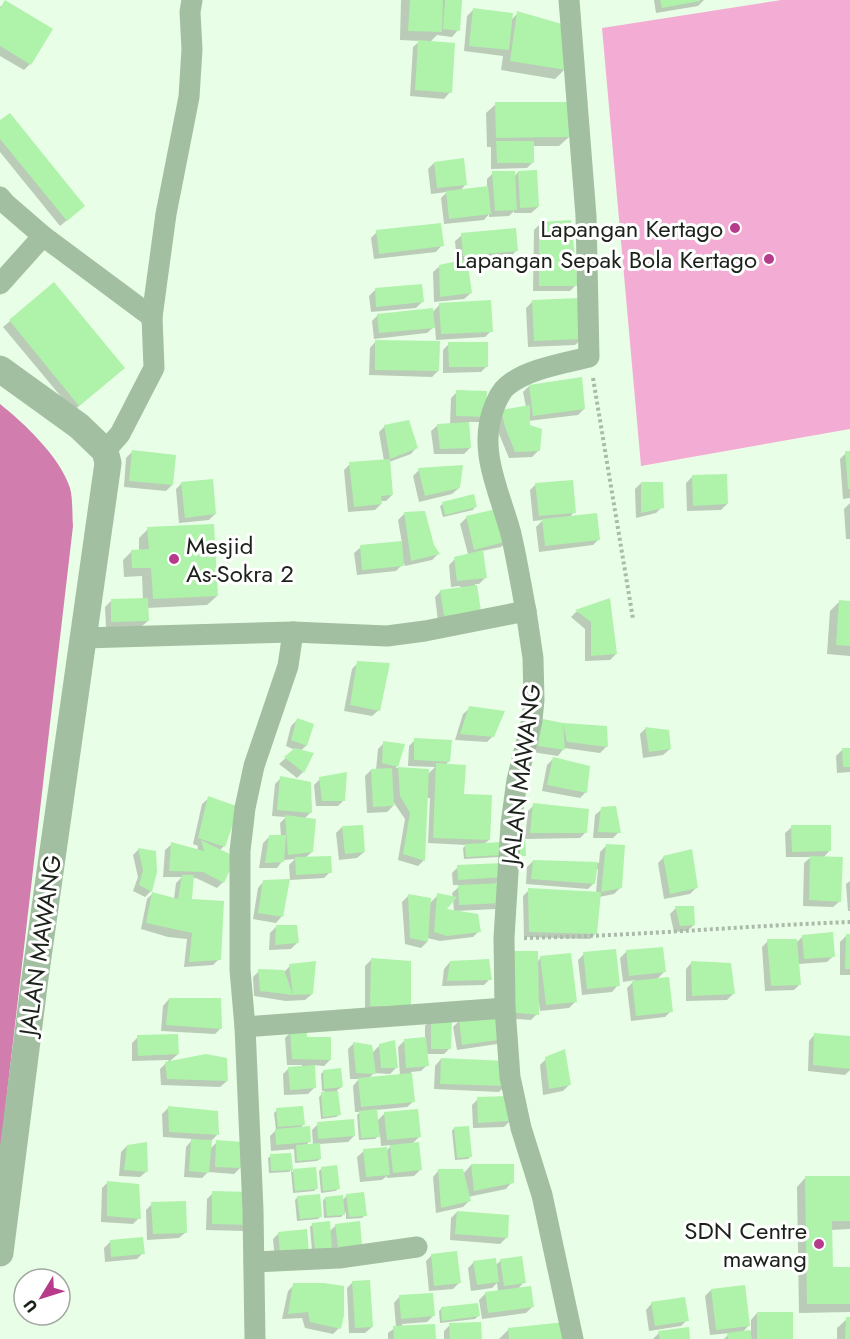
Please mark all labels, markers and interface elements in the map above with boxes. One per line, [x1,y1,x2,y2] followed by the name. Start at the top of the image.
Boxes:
[540,211,723,246] place label: Lapangan Kertago
[728,221,742,235] marker: Lapangan Kertago
[455,242,757,277] place label: Lapangan Sepak Bola Kertago
[762,252,776,266] marker: Lapangan Sepak Bola Kertago
[186,528,294,591] place label: Mesjid As-Sokra 2
[167,552,181,566] marker: Mesjid As-Sokra 2
[492,682,549,869] street label: JALAN MAWANG
[10,852,70,1041] street label: JALAN MAWANG
[684,1213,807,1276] place label: SDN Centre mawang
[812,1237,826,1251] marker: SDN Centre mawang
[12,1267,72,1327] north arrow
[18,1294,43,1317] text: U

